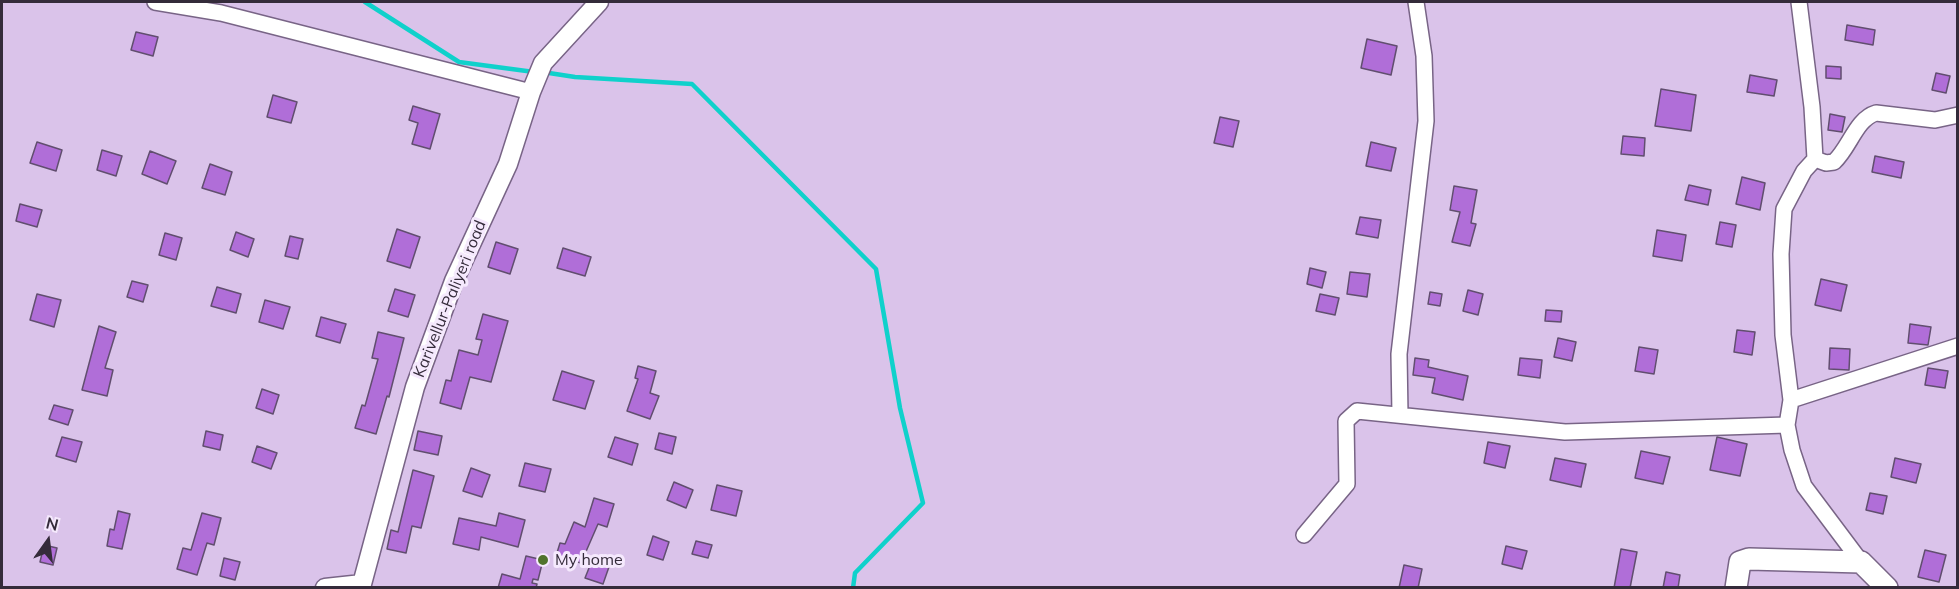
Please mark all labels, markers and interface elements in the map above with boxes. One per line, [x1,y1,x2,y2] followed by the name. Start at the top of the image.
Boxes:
[410,218,490,380] street label: Karivellur-Paliyeri road
[18,511,78,571] north arrow
[44,512,61,535] text: N
[555,550,623,570] place label: My home
[536,553,550,567] marker: My home

